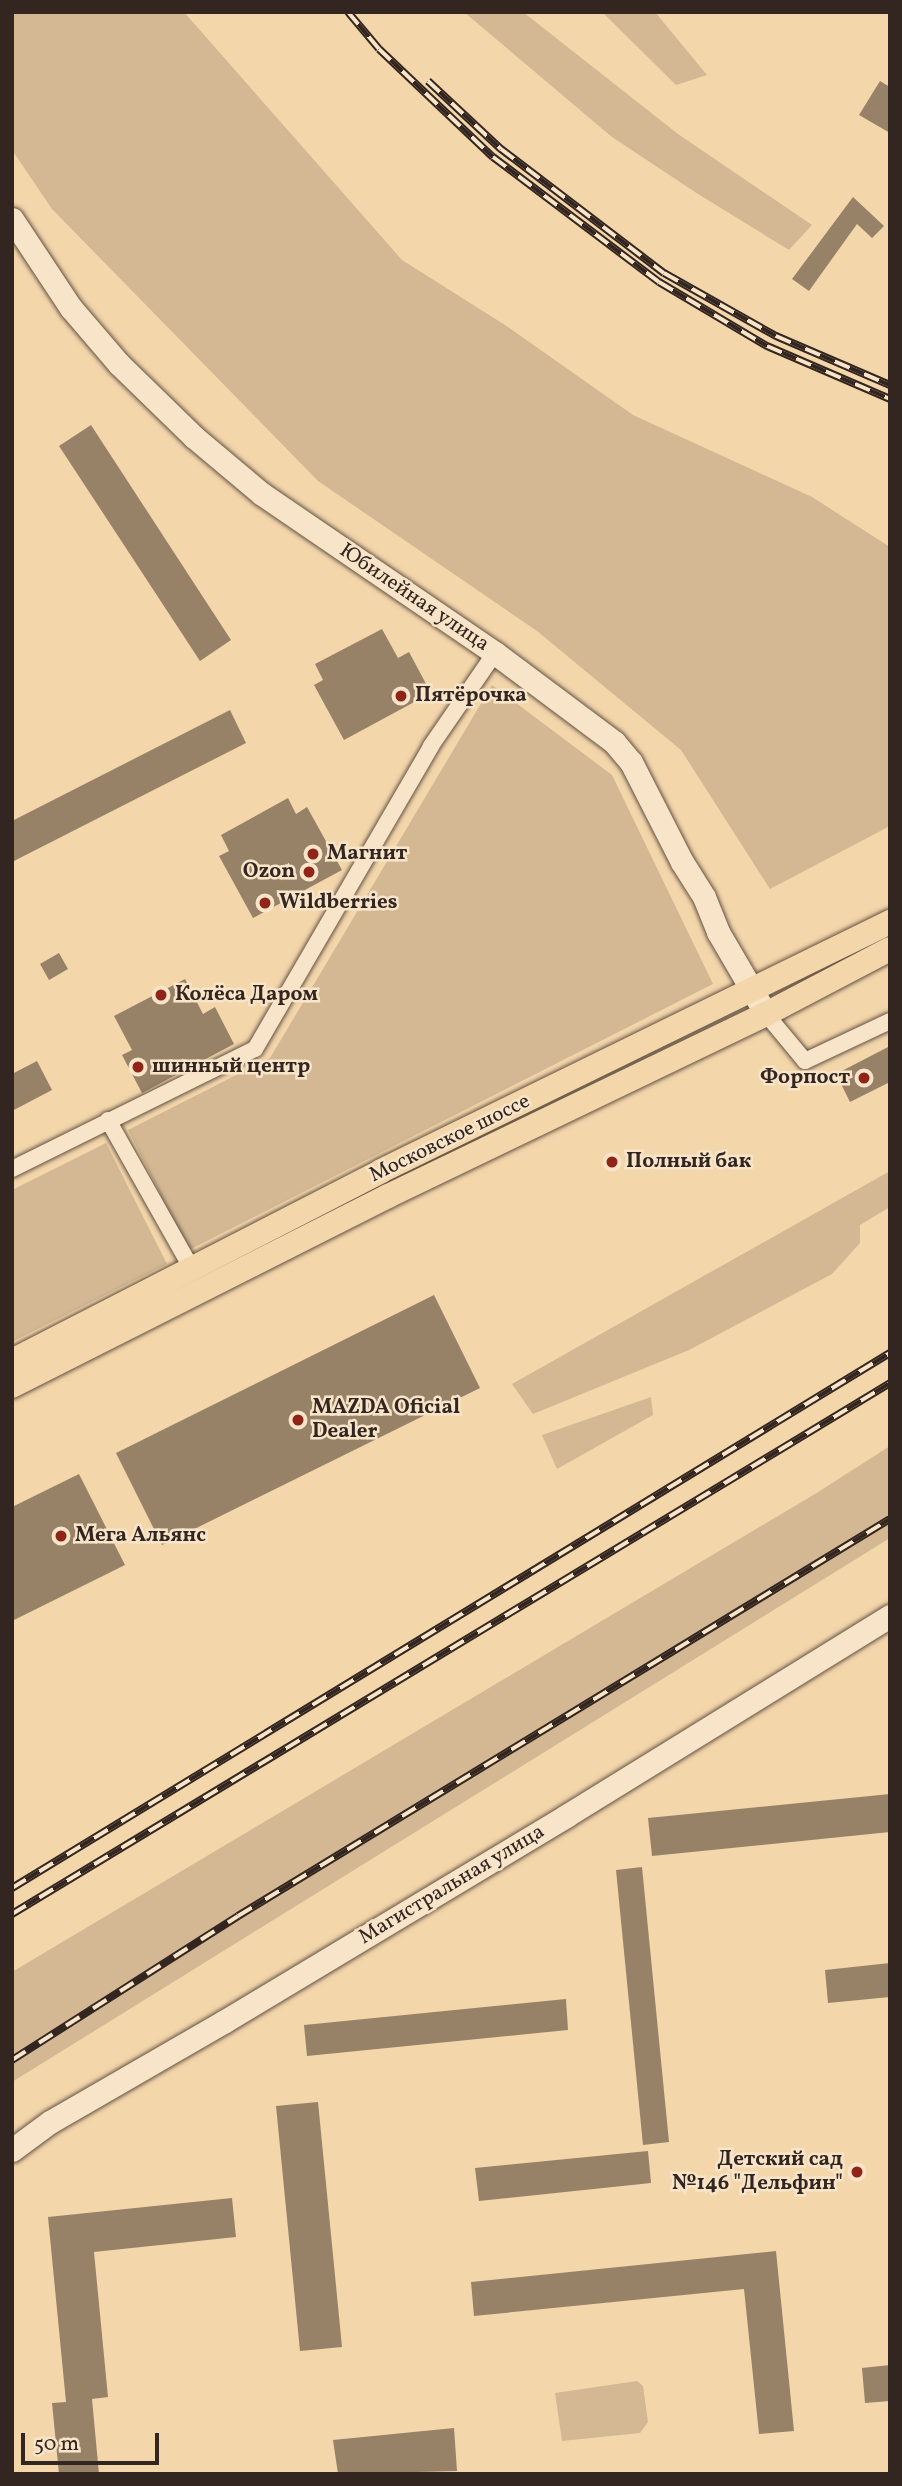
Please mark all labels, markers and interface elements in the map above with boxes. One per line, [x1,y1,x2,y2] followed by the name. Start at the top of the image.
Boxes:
[334,538,494,658] street label: Юбилейная улица
[415,683,527,709] place label: Пятёрочка
[393,688,409,704] marker: Пятёрочка
[327,841,407,867] place label: Магнит
[305,846,321,862] marker: Магнит
[243,859,295,885] place label: Ozon
[301,864,317,880] marker: Ozon
[279,890,397,916] place label: Wildberries
[257,895,273,911] marker: Wildberries
[175,982,318,1008] place label: Колёса Даром
[153,987,169,1003] marker: Колёса Даром
[152,1054,310,1080] place label: шинный центр
[130,1059,146,1075] marker: шинный центр
[760,1065,850,1091] place label: Форпост
[856,1070,872,1086] marker: Форпост
[366,1089,534,1189] street label: Московское шоссе
[626,1149,751,1175] place label: Полный бак
[604,1154,620,1170] marker: Полный бак
[312,1395,460,1445] place label: MAZDA Oficial Dealer
[290,1412,306,1428] marker: MAZDA Oficial Dealer
[75,1523,206,1549] place label: Мега Альянс
[53,1528,69,1544] marker: Мега Альянс
[354,1819,550,1951] street label: Магистральная улица
[672,2147,843,2197] place label: Детский сад №146 "Дельфин"
[849,2164,865,2180] marker: Детский сад №146 "Дельфин"
[24,2420,163,2464] scale bar
[34,2430,79,2459] text: 50 m

